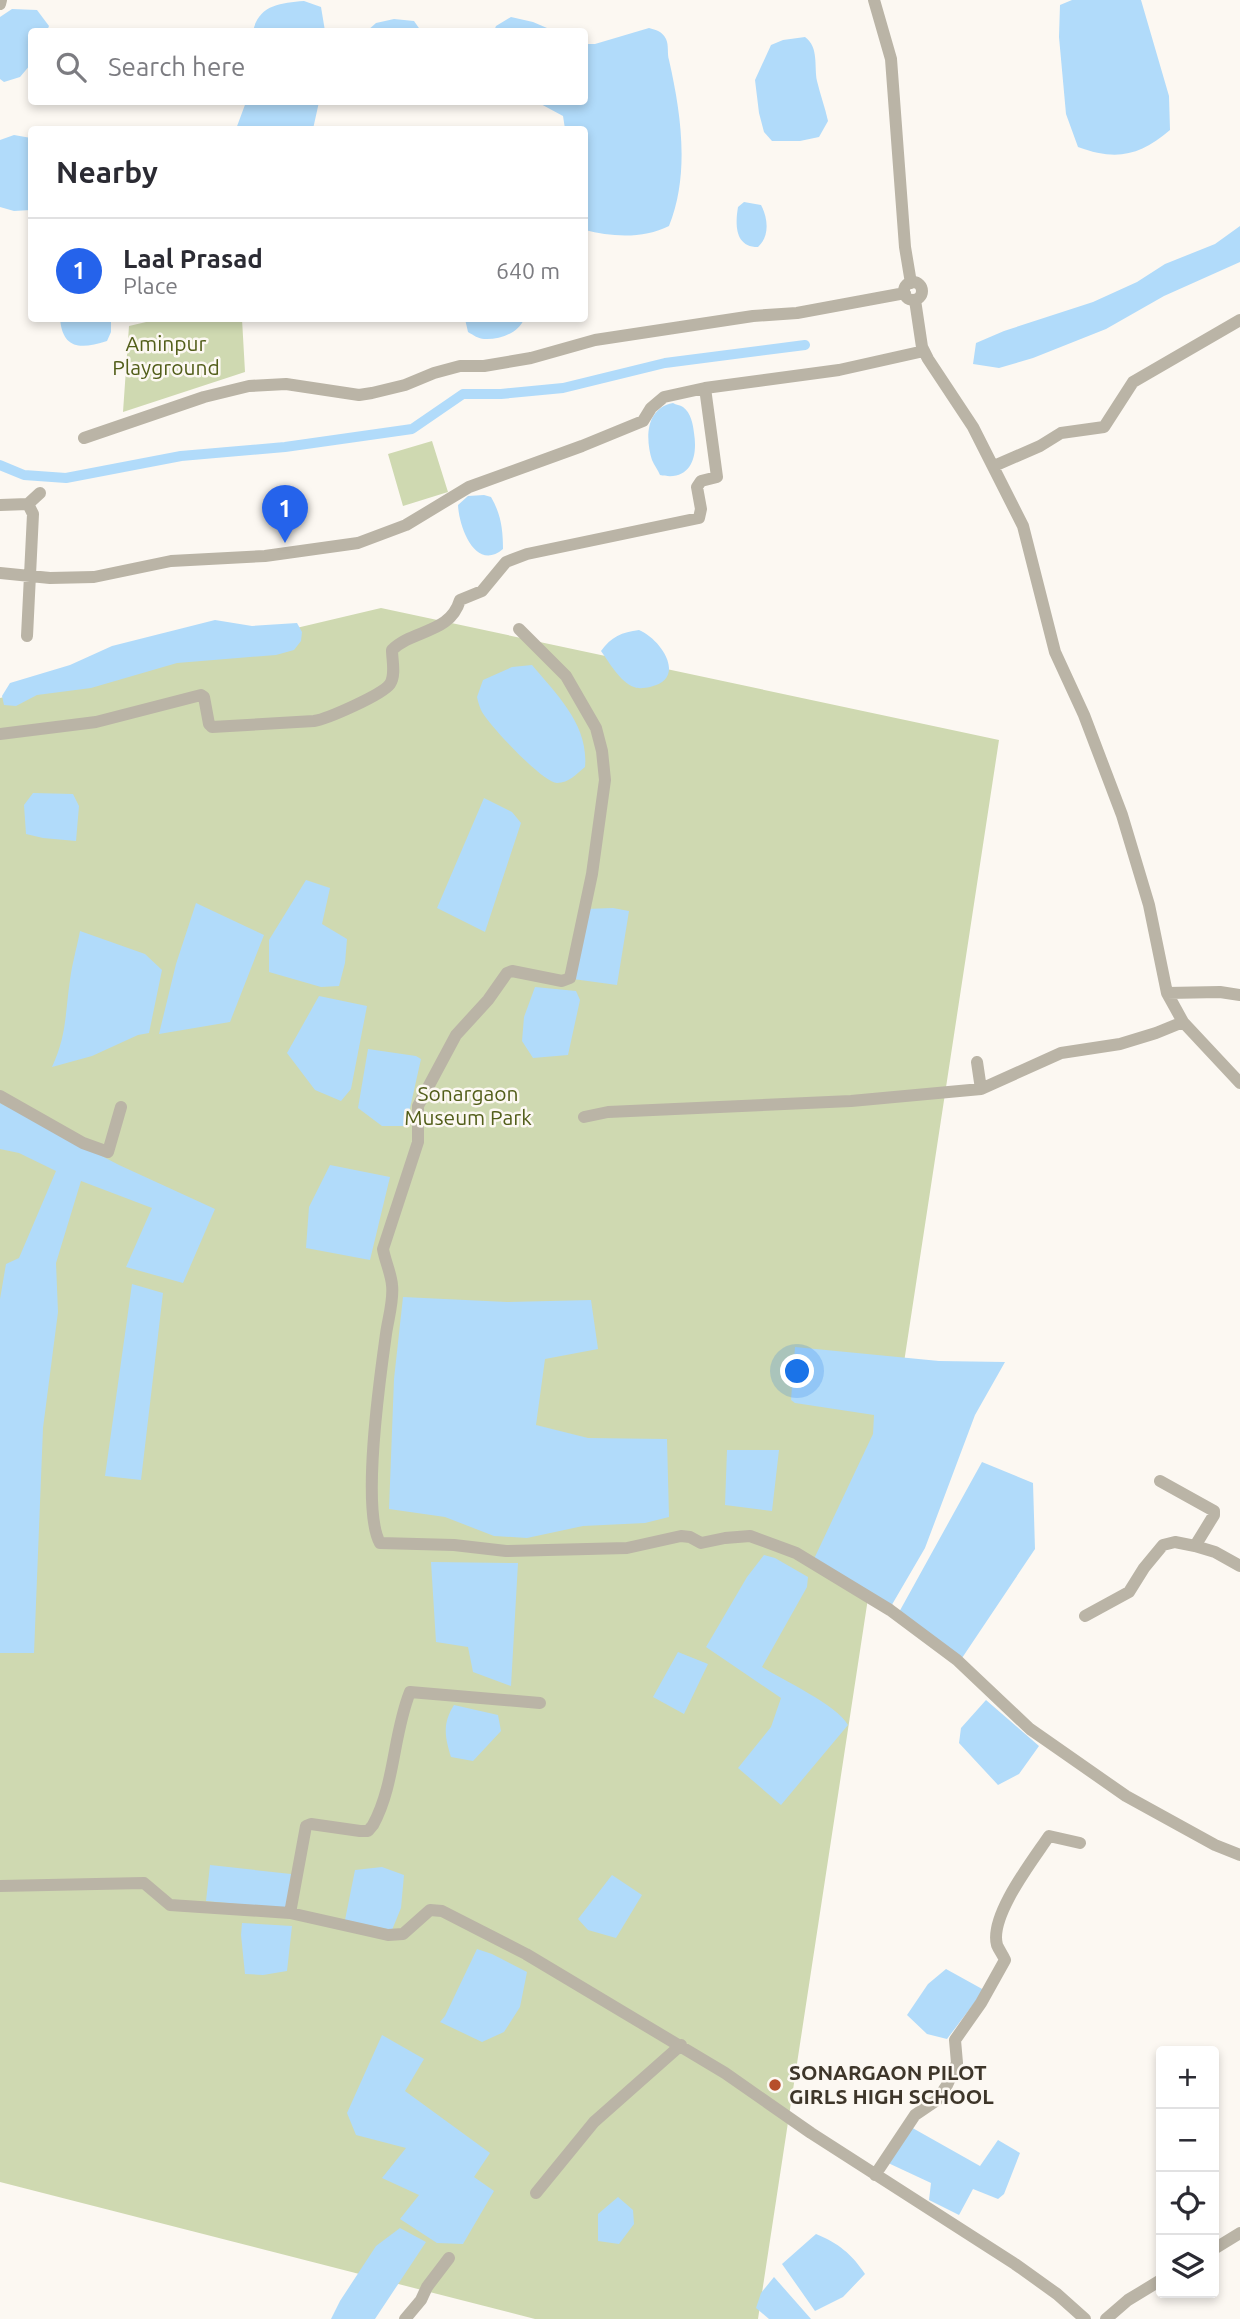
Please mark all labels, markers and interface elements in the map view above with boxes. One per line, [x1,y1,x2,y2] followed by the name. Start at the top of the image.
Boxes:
[28,28,588,105] search box
[52,48,90,86] icon: search
[108,52,245,81] text: Search here
[56,155,158,189] text: Nearby
[123,244,263,273] text: Laal Prasad
[73,258,85,283] text: 1
[496,258,560,283] text: 640 m
[123,273,178,298] text: Place
[112,331,220,379] park label: Aminpur Playground
[262,485,308,543] pin: 1
[404,1081,532,1129] park label: Sonargaon Museum Park
[780,1354,814,1388] your location
[1156,2046,1219,2298] map controls
[1156,2046,1219,2109] button: +
[789,2060,994,2108] place label: SONARGAON PILOT GIRLS HIGH SCHOOL
[767,2077,783,2093] marker: SONARGAON PILOT GIRLS HIGH SCHOOL
[1156,2109,1219,2172] button: −
[1156,2172,1219,2235] button: locate
[1156,2235,1219,2298] button: layers

